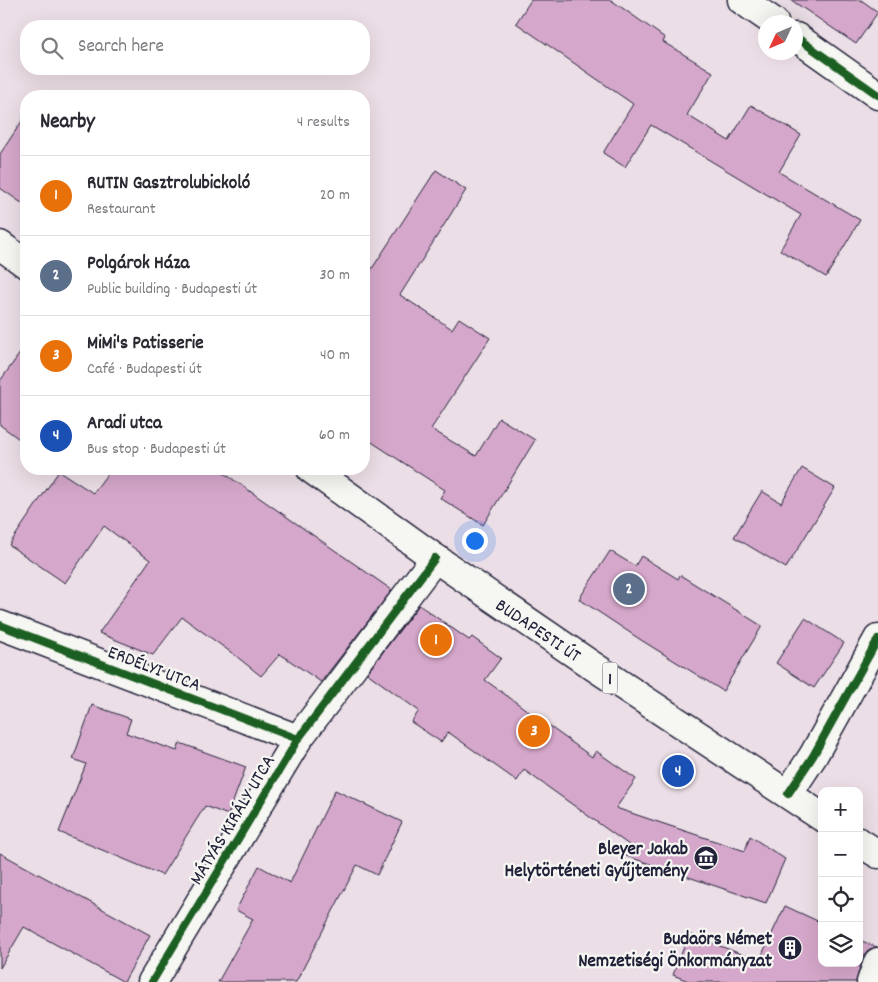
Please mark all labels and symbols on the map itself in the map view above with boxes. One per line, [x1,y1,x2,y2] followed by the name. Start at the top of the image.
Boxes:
[758,15,803,60] north arrow
[462,528,488,554] your location
[613,570,645,608] pin: 2
[489,593,586,671] street label: BUDAPESTI ÚT
[420,621,452,659] pin: 1
[103,640,204,700] street label: ERDÉLYI UTCA
[602,662,618,694] road number: 1
[518,712,550,750] pin: 3
[184,751,284,891] street label: MÁTYÁS KIRÁLY UTCA
[662,752,694,790] pin: 4
[504,837,689,886] place label: Bleyer Jakab Helytörténeti Gyűjtemény
[693,845,719,871] museum icon: Bleyer Jakab Helytörténeti Gyűjtemény
[578,927,772,976] place label: Budaörs Német Nemzetiségi Önkormányzat
[777,935,803,961] building icon: Budaörs Német Nemzetiségi Önkormányzat

